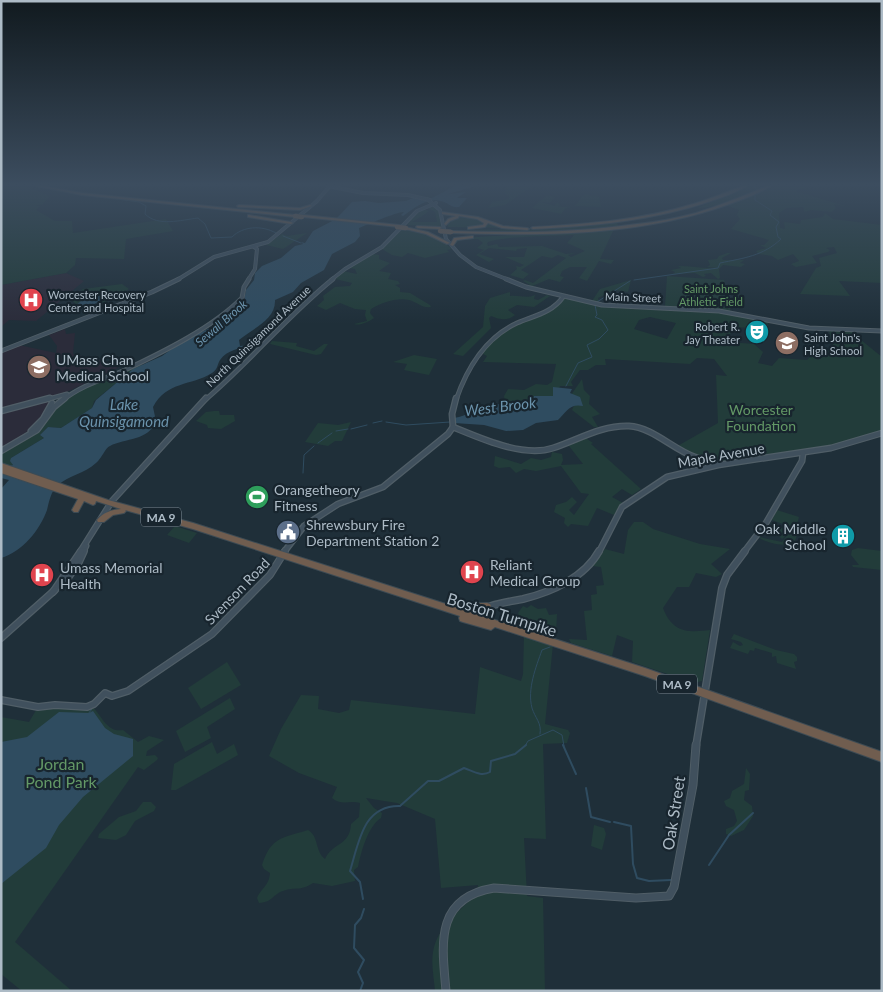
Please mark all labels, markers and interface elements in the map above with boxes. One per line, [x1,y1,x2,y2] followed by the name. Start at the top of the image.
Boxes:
[679,282,743,308] park label: Saint Johns Athletic Field
[203,283,313,389] street label: North Quinsigamond Avenue
[18,287,44,313] hospital icon: Worcester Recovery Center and Hospital
[48,288,146,314] place label: Worcester Recovery Center and Hospital
[605,290,661,304] street label: Main Street
[192,296,250,350] water label: Sewall Brook
[744,319,770,345] theatre icon: Robert R. Jay Theater
[685,320,740,346] place label: Robert R. Jay Theater
[774,330,800,356] school or university icon: Saint John's High School
[804,331,862,357] place label: Saint John's High School
[56,351,149,384] place label: UMass Chan Medical School
[26,354,52,380] school or university icon: UMass Chan Medical School
[463,393,538,419] water label: West Brook
[79,395,169,430] water label: Lake Quinsigamond
[726,401,796,434] park label: Worcester Foundation
[676,439,766,471] street label: Maple Avenue
[274,481,361,514] place label: Orangetheory Fitness
[244,484,270,510] sports icon: Orangetheory Fitness
[141,508,181,526] road number: MA 9
[306,516,439,549] place label: Shrewsbury Fire Department Station 2
[275,519,301,545] public building icon: Shrewsbury Fire Department Station 2
[755,520,826,553] place label: Oak Middle School
[830,523,856,549] building icon: Oak Middle School
[201,554,273,628] street label: Svenson Road
[490,556,581,589] place label: Reliant Medical Group
[60,559,163,592] place label: Umass Memorial Health
[459,559,485,585] hospital icon: Reliant Medical Group
[29,562,55,588] hospital icon: Umass Memorial Health
[445,588,559,640] street label: Boston Turnpike
[657,674,697,694] road number: MA 9
[25,754,98,791] park label: Jordan Pond Park
[658,774,688,851] street label: Oak Street

